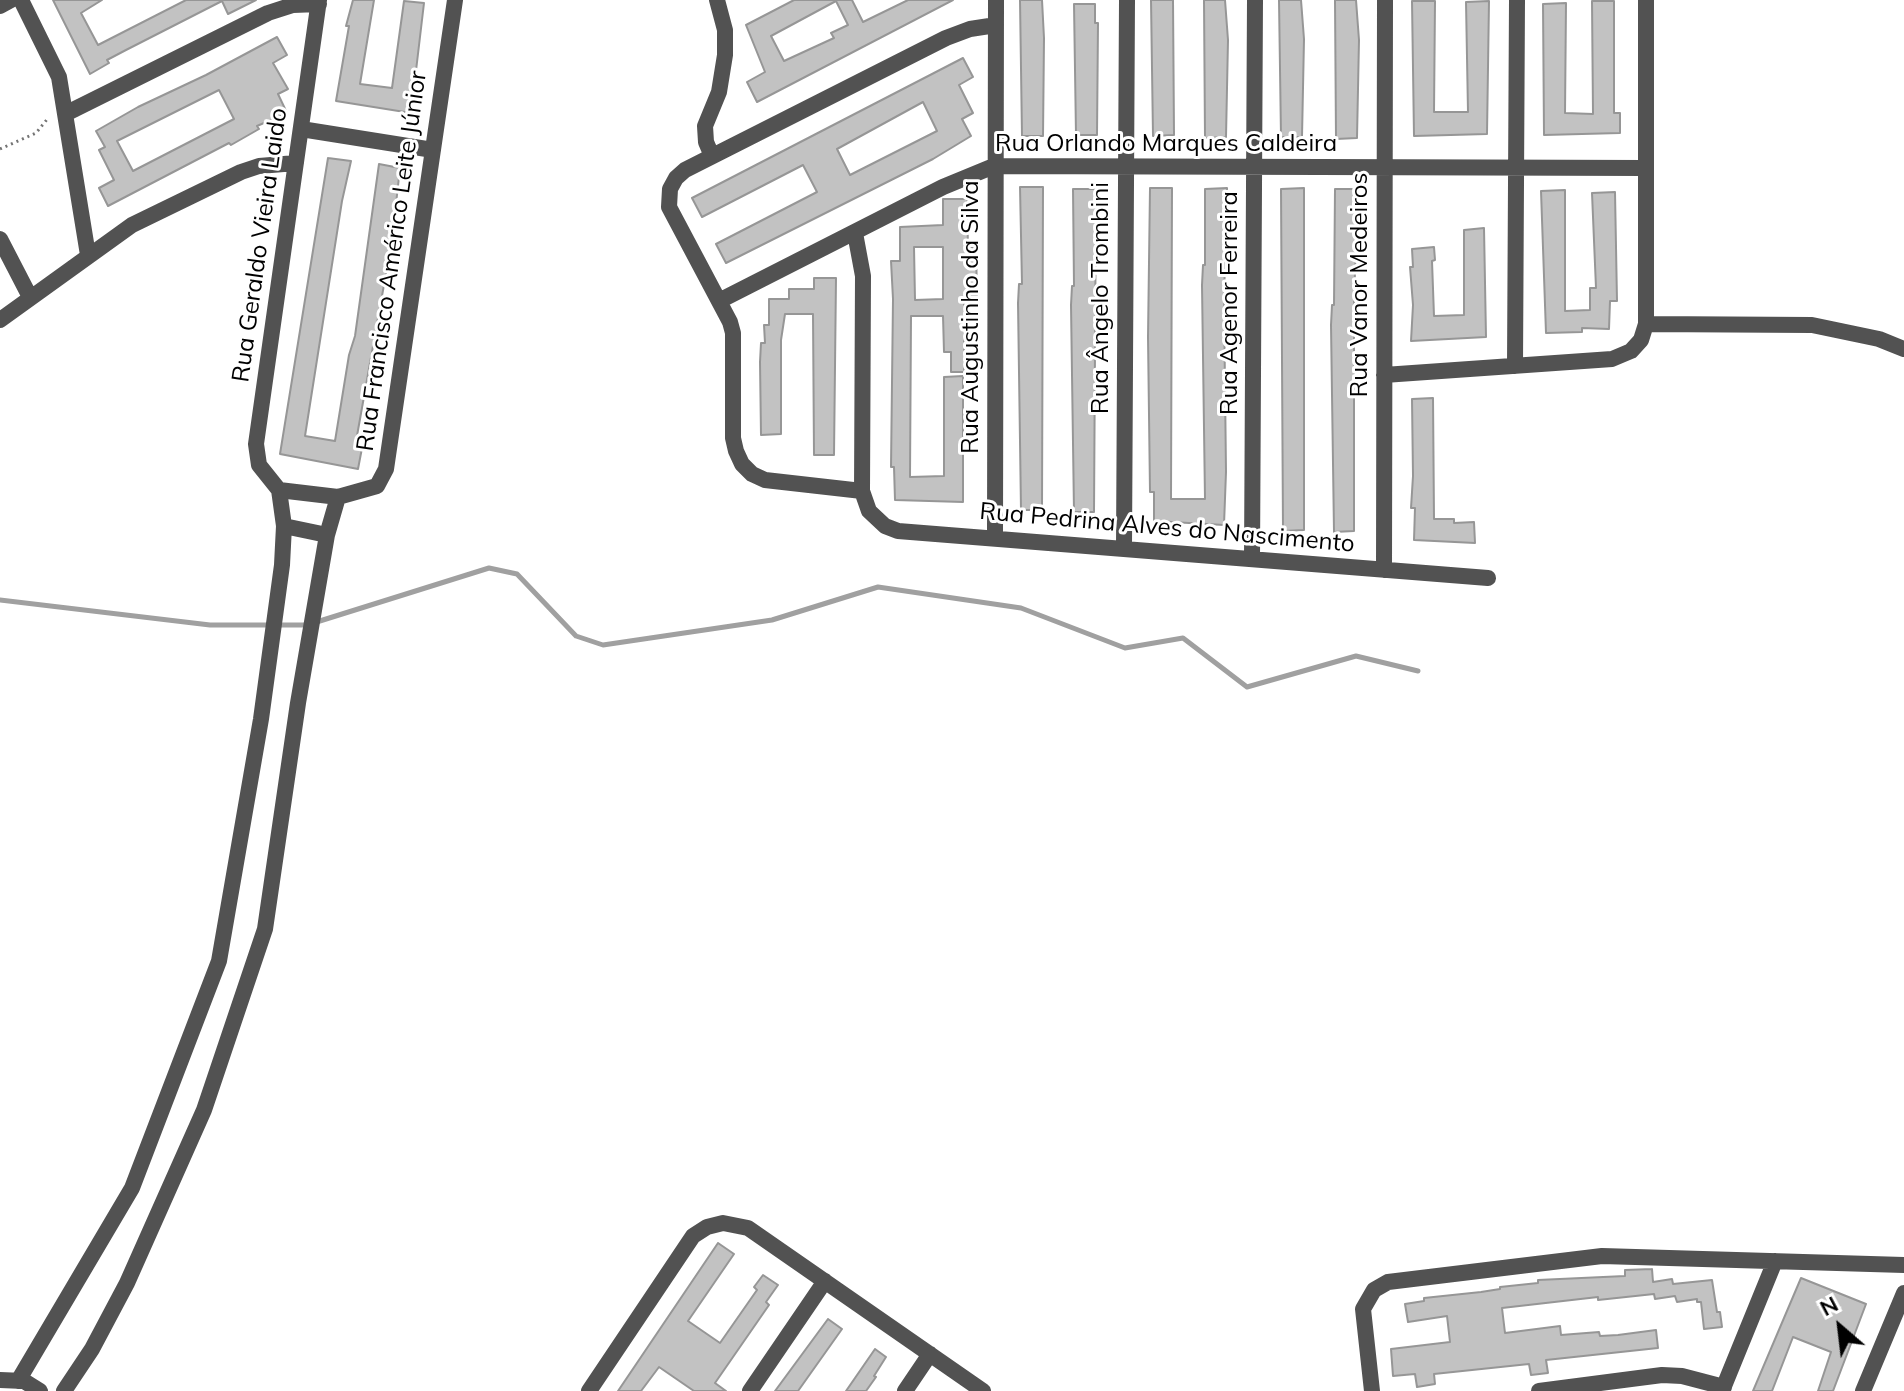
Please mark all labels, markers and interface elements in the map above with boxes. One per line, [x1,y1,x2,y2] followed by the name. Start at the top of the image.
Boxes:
[351,69,433,453] street label: Rua Francisco Américo Leite Júnior
[226,106,294,384] street label: Rua Geraldo Vieira Laido
[995,130,1337,158] street label: Rua Orlando Marques Caldeira
[1346,173,1374,397] street label: Rua Vanor Medeiros
[957,180,985,454] street label: Rua Augustinho da Silva
[1087,182,1115,414] street label: Rua Ângelo Trombini
[1216,191,1244,415] street label: Rua Agenor Ferreira
[978,497,1356,559] street label: Rua Pedrina Alves do Nascimento
[1800,1287,1880,1367] north arrow
[1815,1290,1843,1322] text: N

